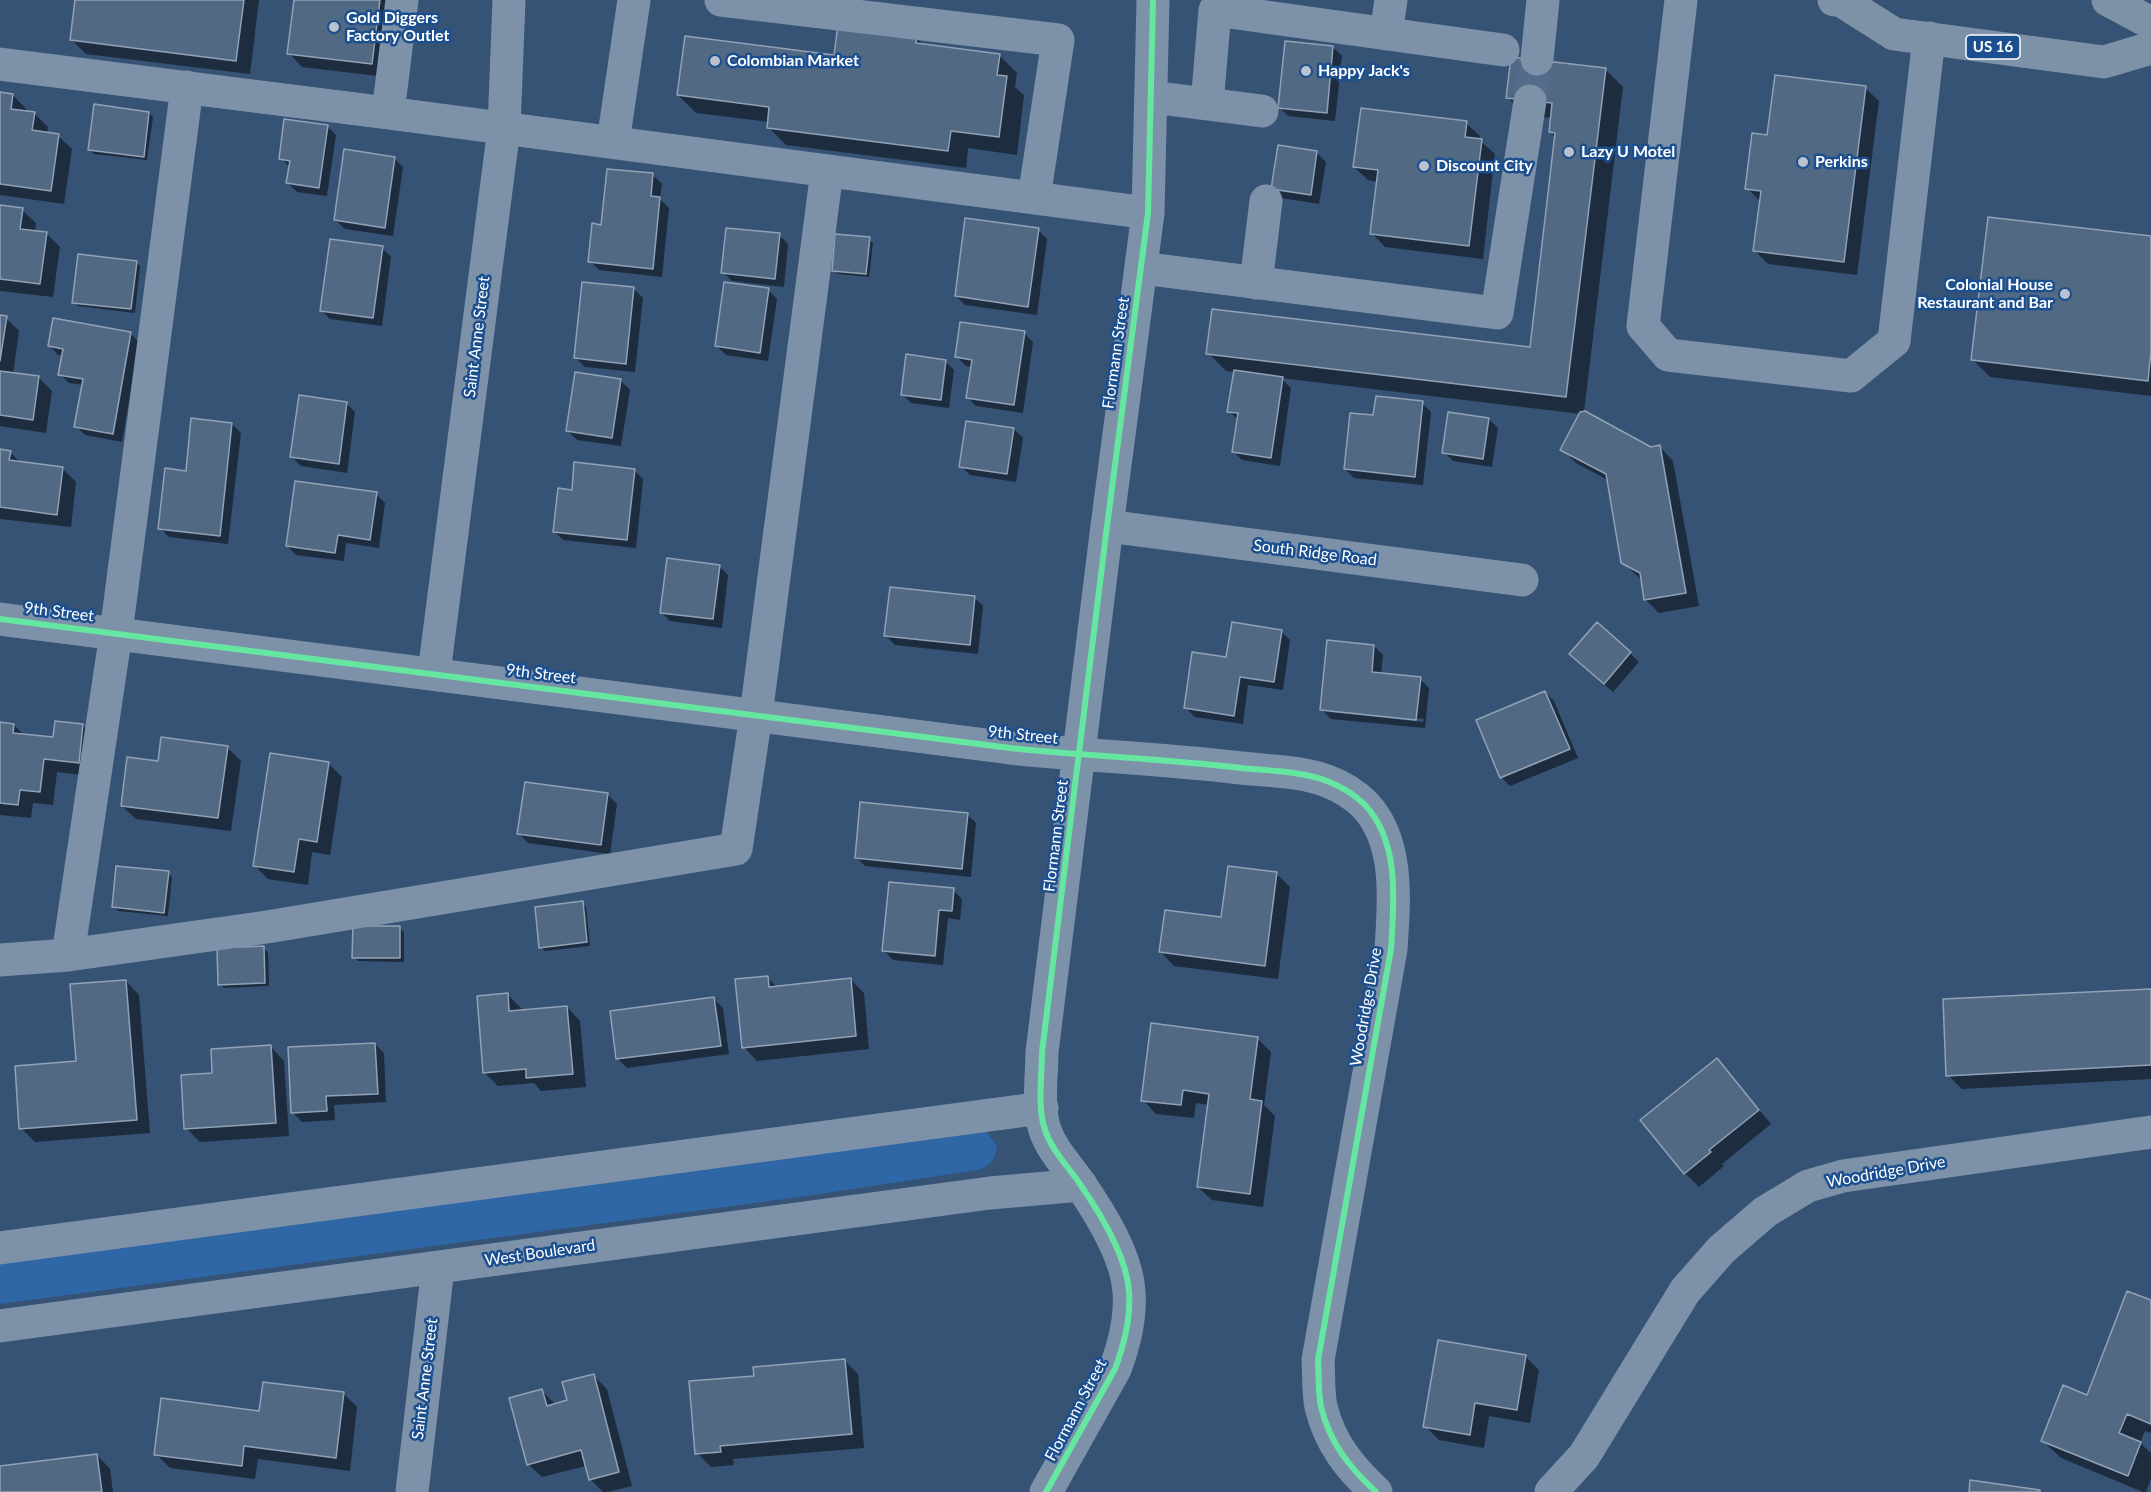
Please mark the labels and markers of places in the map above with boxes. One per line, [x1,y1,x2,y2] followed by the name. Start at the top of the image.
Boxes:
[346,8,449,46] place label: Gold Diggers Factory Outlet
[327,20,341,34] marker: Gold Diggers Factory Outlet
[727,51,859,71] place label: Colombian Market
[708,54,722,68] marker: Colombian Market
[1318,61,1410,81] place label: Happy Jack's
[1299,64,1313,78] marker: Happy Jack's
[1581,142,1675,162] place label: Lazy U Motel
[1562,145,1576,159] marker: Lazy U Motel
[1815,152,1868,172] place label: Perkins
[1796,155,1810,169] marker: Perkins
[1436,156,1533,176] place label: Discount City
[1417,159,1431,173] marker: Discount City
[1917,275,2053,313] place label: Colonial House Restaurant and Bar
[2058,287,2072,301] marker: Colonial House Restaurant and Bar

